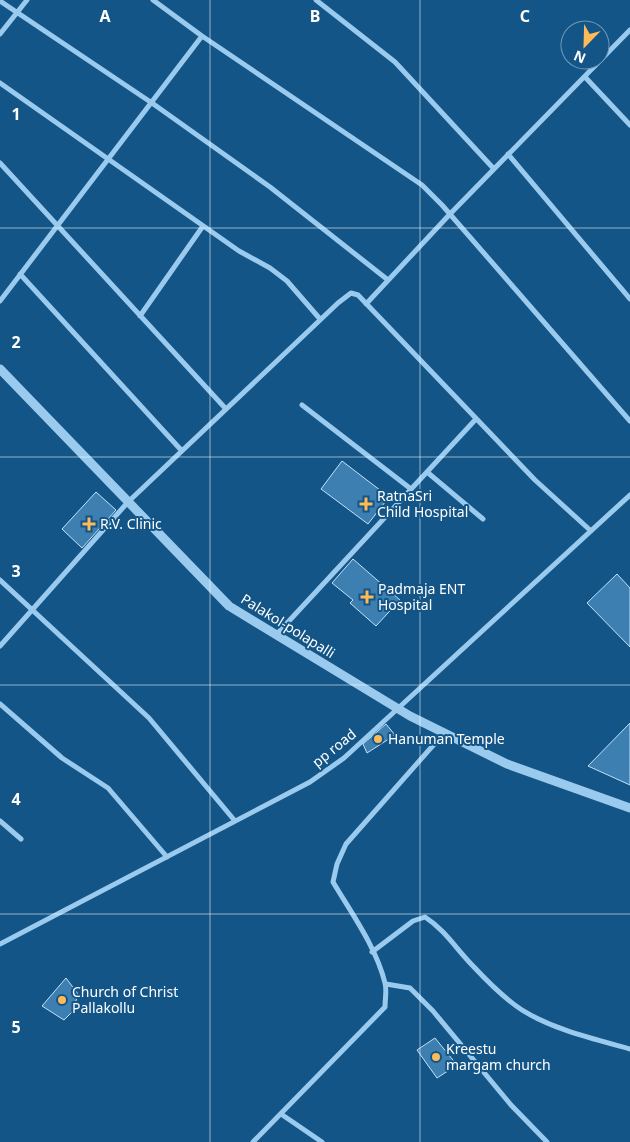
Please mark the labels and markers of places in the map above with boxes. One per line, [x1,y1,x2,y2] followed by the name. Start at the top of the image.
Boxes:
[377,486,468,521] place label: RatnaSri Child Hospital
[359,497,373,511] marker: RatnaSri Child Hospital
[100,514,162,533] place label: R.V. Clinic
[82,517,96,531] marker: R.V. Clinic
[378,579,465,614] place label: Padmaja ENT Hospital
[360,590,374,604] marker: Padmaja ENT Hospital
[388,729,505,748] place label: Hanuman Temple
[372,733,384,745] marker: Hanuman Temple
[72,982,178,1017] place label: Church of Christ Pallakollu
[56,994,68,1006] marker: Church of Christ Pallakollu
[446,1039,551,1074] place label: Kreestu margam church
[430,1051,442,1063] marker: Kreestu margam church

